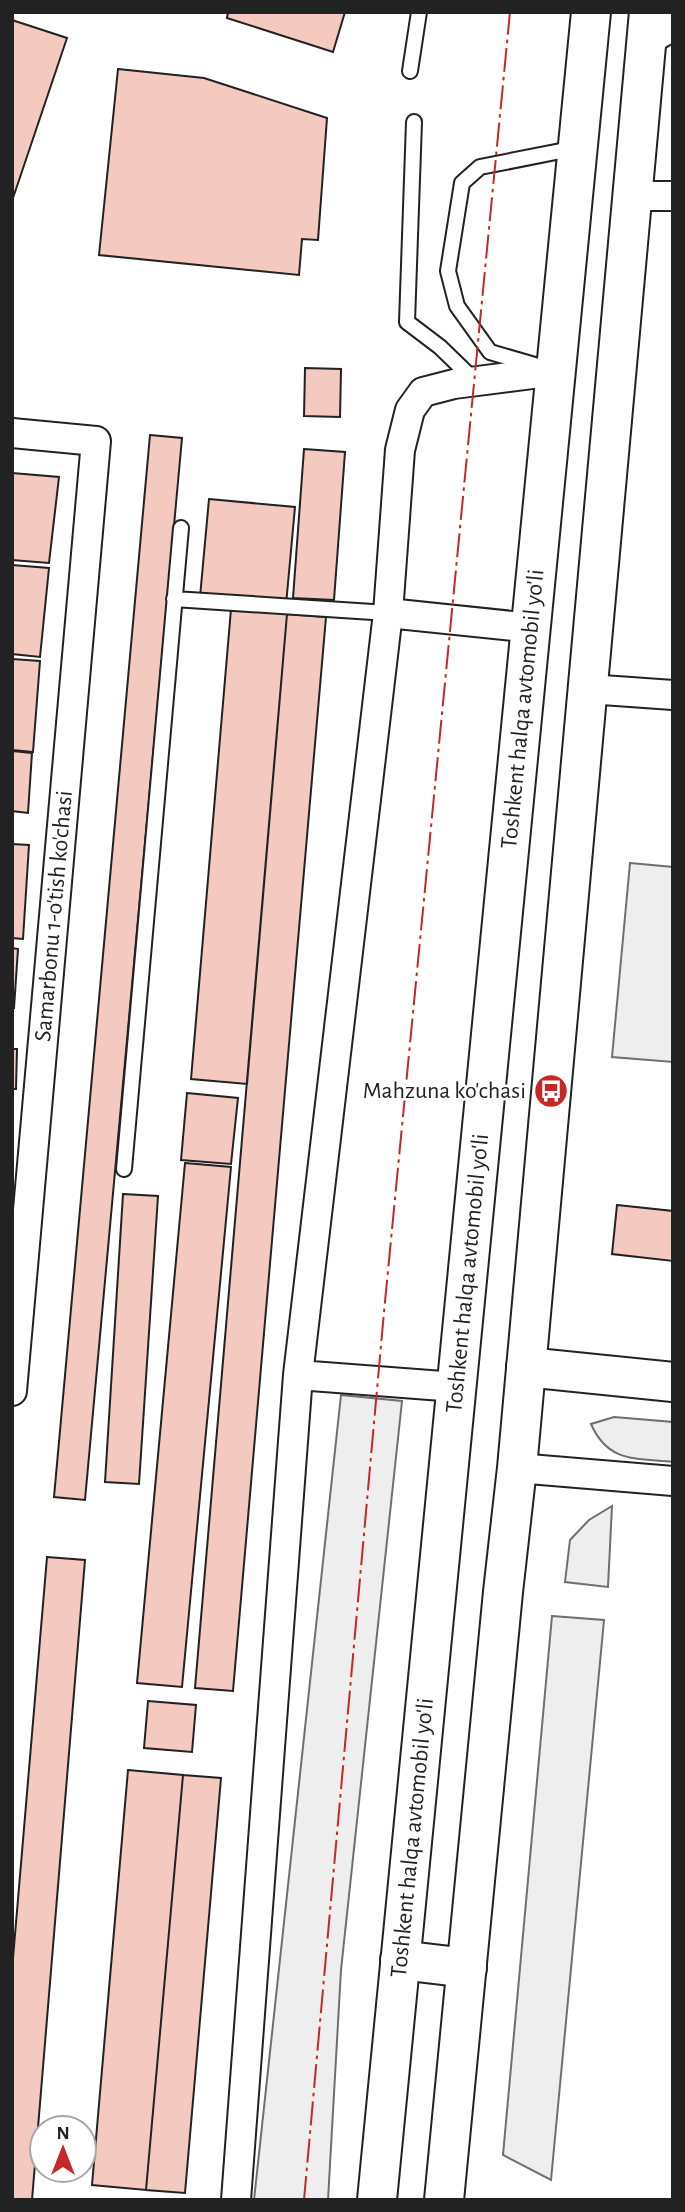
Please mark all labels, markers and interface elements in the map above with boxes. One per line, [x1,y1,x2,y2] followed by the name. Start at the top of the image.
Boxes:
[497,568,548,850] street label: Toshkent halqa avtomobil yo'li
[31,789,77,1043] street label: Samarbonu 1-o'tish ko'chasi
[532,1072,570,1110] bus stop icon: Mahzuna ko'chasi
[363,1079,526,1103] place label: Mahzuna ko'chasi
[442,1132,493,1414] street label: Toshkent halqa avtomobil yo'li
[387,1697,438,1979] street label: Toshkent halqa avtomobil yo'li
[28,2114,98,2184] north arrow
[56,2124,70,2143] text: N

